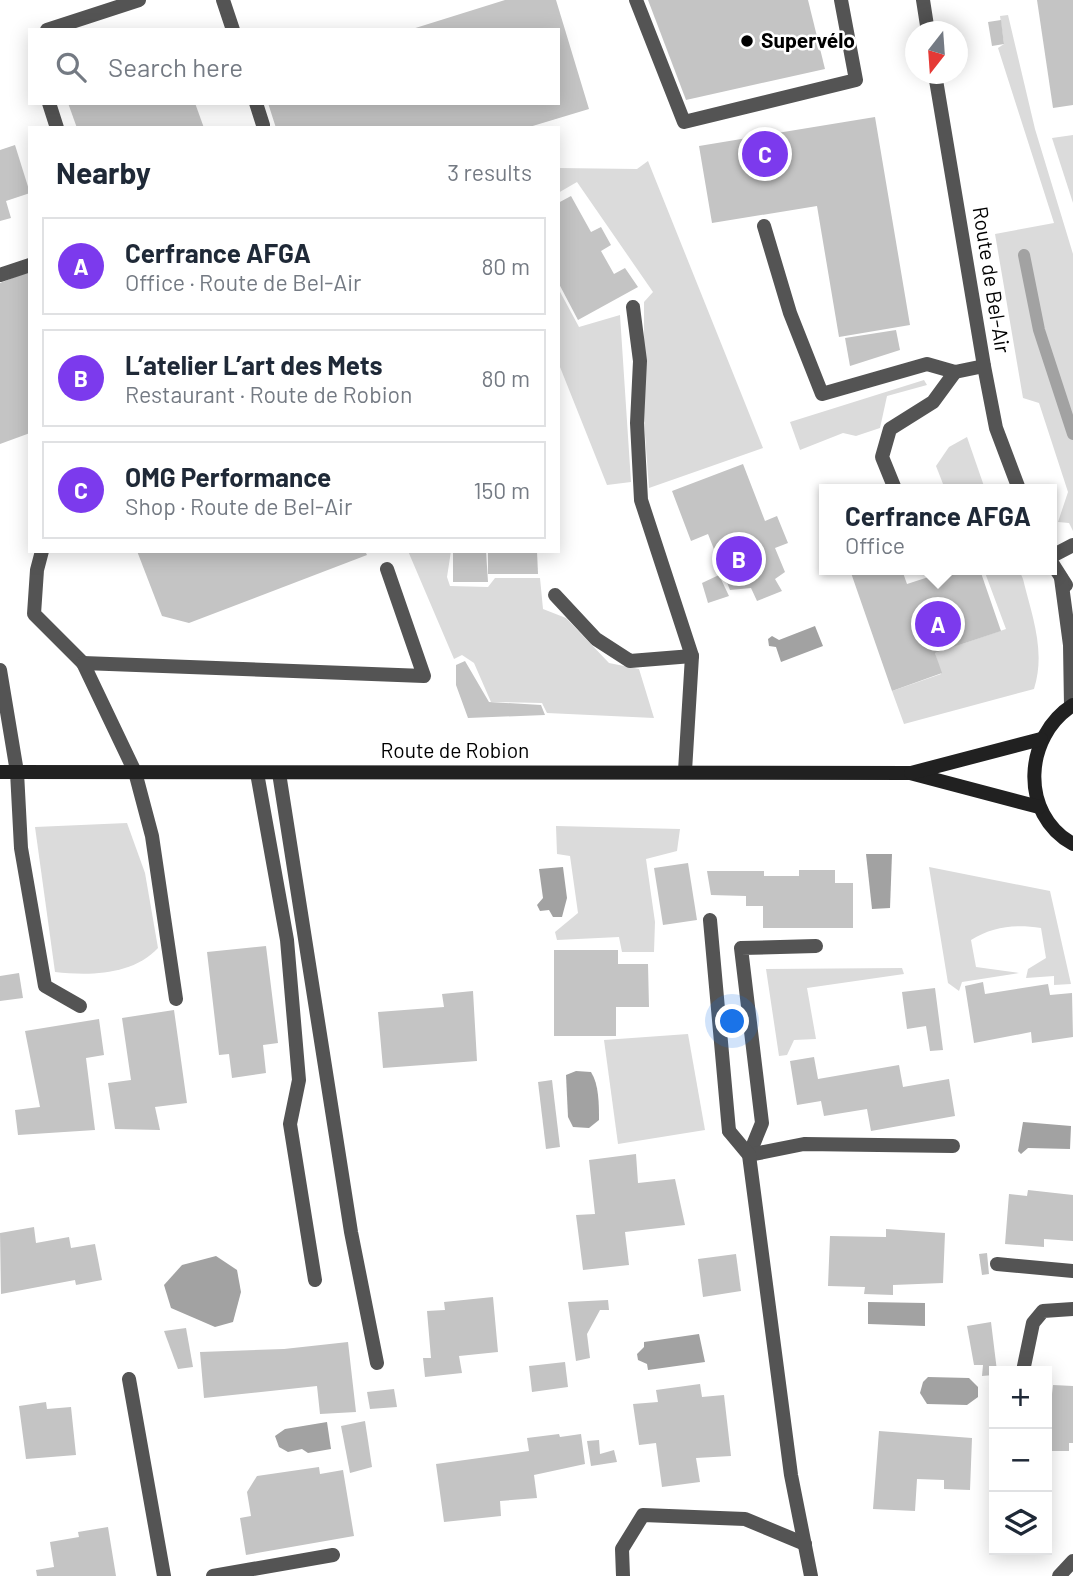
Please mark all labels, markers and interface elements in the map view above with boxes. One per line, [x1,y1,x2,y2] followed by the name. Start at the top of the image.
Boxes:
[905,21,968,84] north arrow
[761,27,855,52] place label: Supervélo
[28,28,560,105] search box
[739,33,755,49] marker: Supervélo
[52,48,90,86] icon: search
[108,51,243,82] text: Search here
[742,128,788,180] pin: C
[56,154,151,190] text: Nearby
[447,158,532,186] text: 3 results
[969,205,1016,355] street label: Route de Bel-Air
[125,237,311,268] text: Cerfrance AFGA
[73,252,89,280] text: A
[481,252,530,280] text: 80 m
[125,268,362,296] text: Office · Route de Bel-Air
[125,349,383,380] text: L’atelier L’art des Mets
[74,364,88,392] text: B
[481,364,530,392] text: 80 m
[125,380,413,408] text: Restaurant · Route de Robion
[125,461,331,492] text: OMG Performance
[74,476,88,504] text: C
[474,476,530,504] text: 150 m
[819,484,1057,575] popup
[125,492,352,520] text: Shop · Route de Bel-Air
[845,500,1031,531] text: Cerfrance AFGA
[845,531,905,559] text: Office
[716,533,762,585] pin: B
[915,598,961,650] pin: A
[381,737,529,762] street label: Route de Robion
[715,1004,749,1038] your location
[989,1366,1052,1555] map controls
[989,1366,1052,1429] button: +
[989,1429,1052,1492] button: −
[989,1492,1052,1555] button: layers

